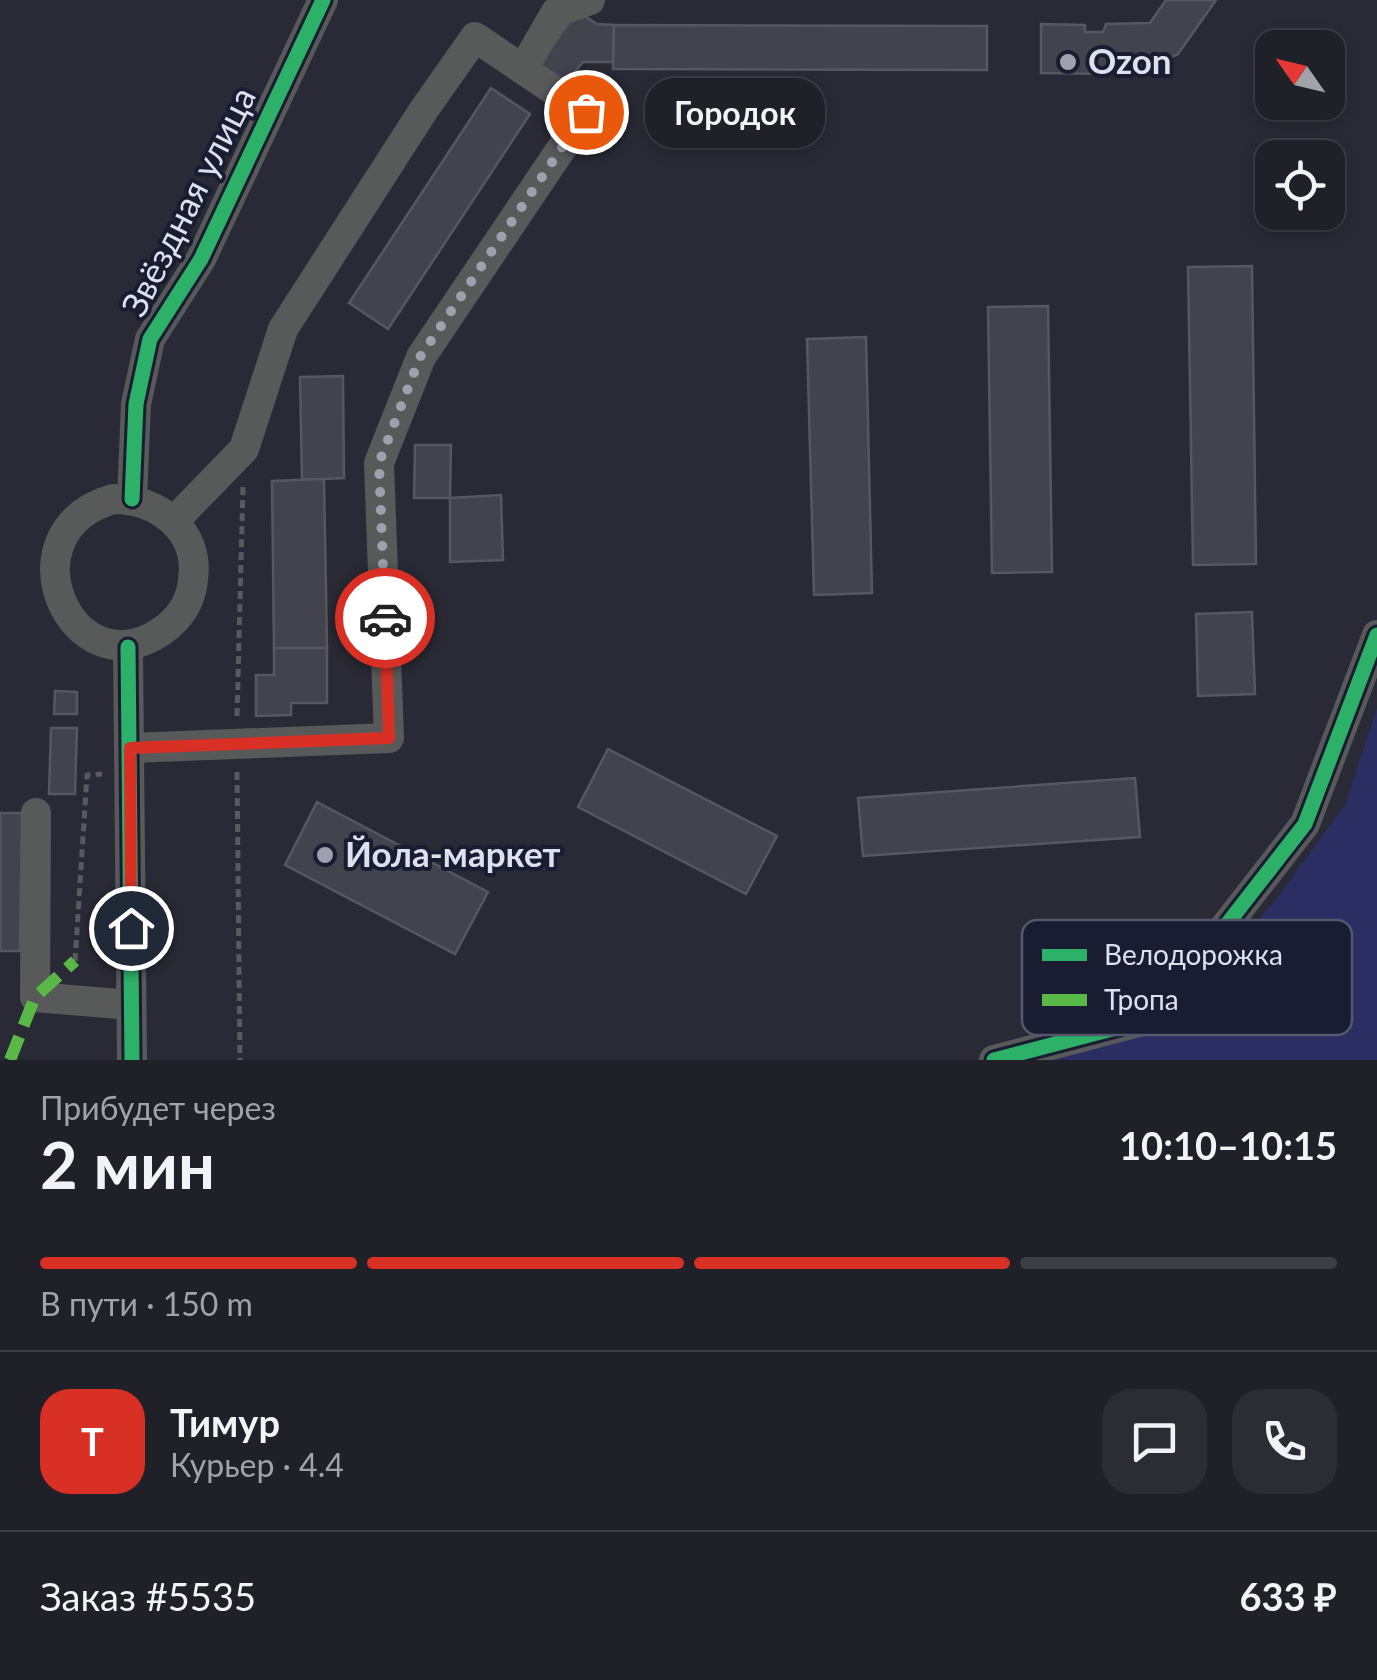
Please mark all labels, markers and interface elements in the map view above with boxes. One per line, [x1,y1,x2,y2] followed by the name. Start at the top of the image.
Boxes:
[1255,30,1345,120] north arrow
[1255,30,1345,230] map controls
[1088,39,1172,81] place label: Ozon
[1057,51,1079,73] marker: Ozon
[544,70,629,155] pin
[646,77,826,147] callout: Городок
[111,79,263,323] street label: Звёздная улица
[559,85,614,140] icon: bag
[674,93,796,132] text: Городок
[1255,140,1345,230] button: locate
[335,568,435,668] courier
[358,591,413,646] icon: car
[345,832,560,874] place label: Йола-маркет
[314,844,336,866] marker: Йола-маркет
[89,886,174,971] pin
[104,901,159,956] icon: home
[1022,920,1352,1035] legend
[1104,937,1283,971] text: Велодорожка
[1104,982,1179,1016] text: Тропа
[40,1088,276,1127] text: Прибудет через
[1119,1122,1337,1168] text: 10:10–10:15
[40,1125,215,1203] text: 2 мин
[40,1284,253,1323] text: В пути · 150 m
[1102,1389,1207,1494] button: chat
[1232,1389,1337,1494] button: phone
[170,1399,280,1445] text: Тимур
[81,1418,104,1464] text: Т
[170,1445,344,1484] text: Курьер · 4.4
[40,1573,256,1619] text: Заказ #5535
[1240,1573,1337,1619] text: 633 ₽

